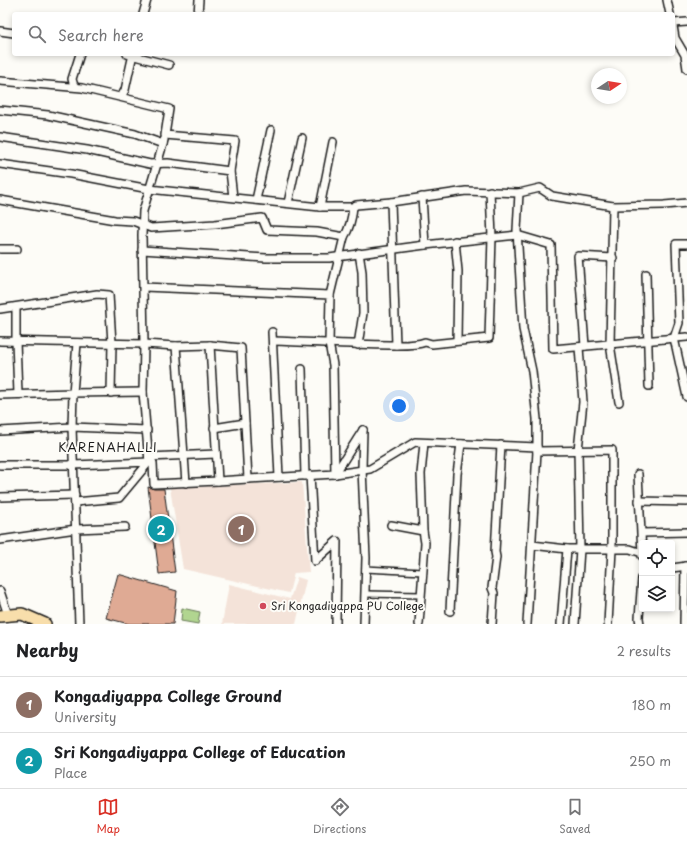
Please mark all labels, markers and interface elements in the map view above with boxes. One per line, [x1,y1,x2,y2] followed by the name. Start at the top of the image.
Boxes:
[12,12,675,56] search box
[26,23,48,45] icon: search
[58,23,144,46] text: Search here
[591,68,627,104] north arrow
[389,396,409,416] your location
[58,438,158,456] district label: KARENAHALLI
[148,514,174,544] pin: 2
[228,514,254,544] pin: 1
[639,540,675,612] map controls
[639,540,675,576] button: locate
[639,576,675,612] button: layers
[271,597,424,614] place label: Sri Kongadiyappa PU College
[258,601,268,611] marker: Sri Kongadiyappa PU College
[16,637,78,663] text: Nearby
[617,641,671,660] text: 2 results
[54,684,282,707] text: Kongadiyappa College Ground
[26,695,32,714] text: 1
[632,695,671,714] text: 180 m
[54,707,116,726] text: University
[54,740,346,763] text: Sri Kongadiyappa College of Education
[24,751,34,770] text: 2
[629,751,671,770] text: 250 m
[54,763,87,782] text: Place
[96,796,120,837] tab: Map
[313,796,366,837] tab: Directions
[559,796,591,837] tab: Saved

